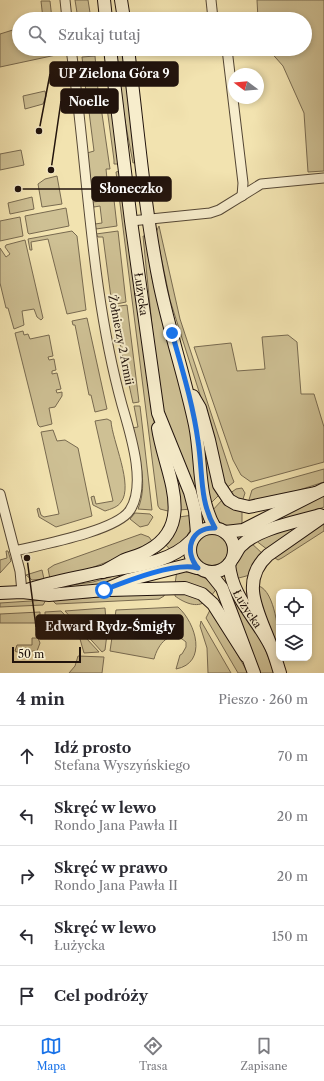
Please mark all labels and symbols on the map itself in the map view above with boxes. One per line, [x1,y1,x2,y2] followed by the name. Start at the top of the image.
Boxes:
[50,62,178,86] callout: UP Zielona Góra 9
[58,66,170,81] text: UP Zielona Góra 9
[228,68,264,104] north arrow
[61,89,118,113] callout: Noelle
[69,94,109,109] text: Noelle
[92,177,171,201] callout: Słoneczko
[99,181,163,196] text: Słoneczko
[131,272,151,317] street label: Łużycka
[105,294,138,387] street label: Żołnierzy 2 Armii
[163,324,181,342] route end
[95,581,113,599] route start
[230,587,265,631] street label: Łużycka
[36,615,183,639] callout: Edward Rydz-Śmigły
[45,618,176,634] text: Edward Rydz-Śmigły
[12,645,81,664] scale bar

